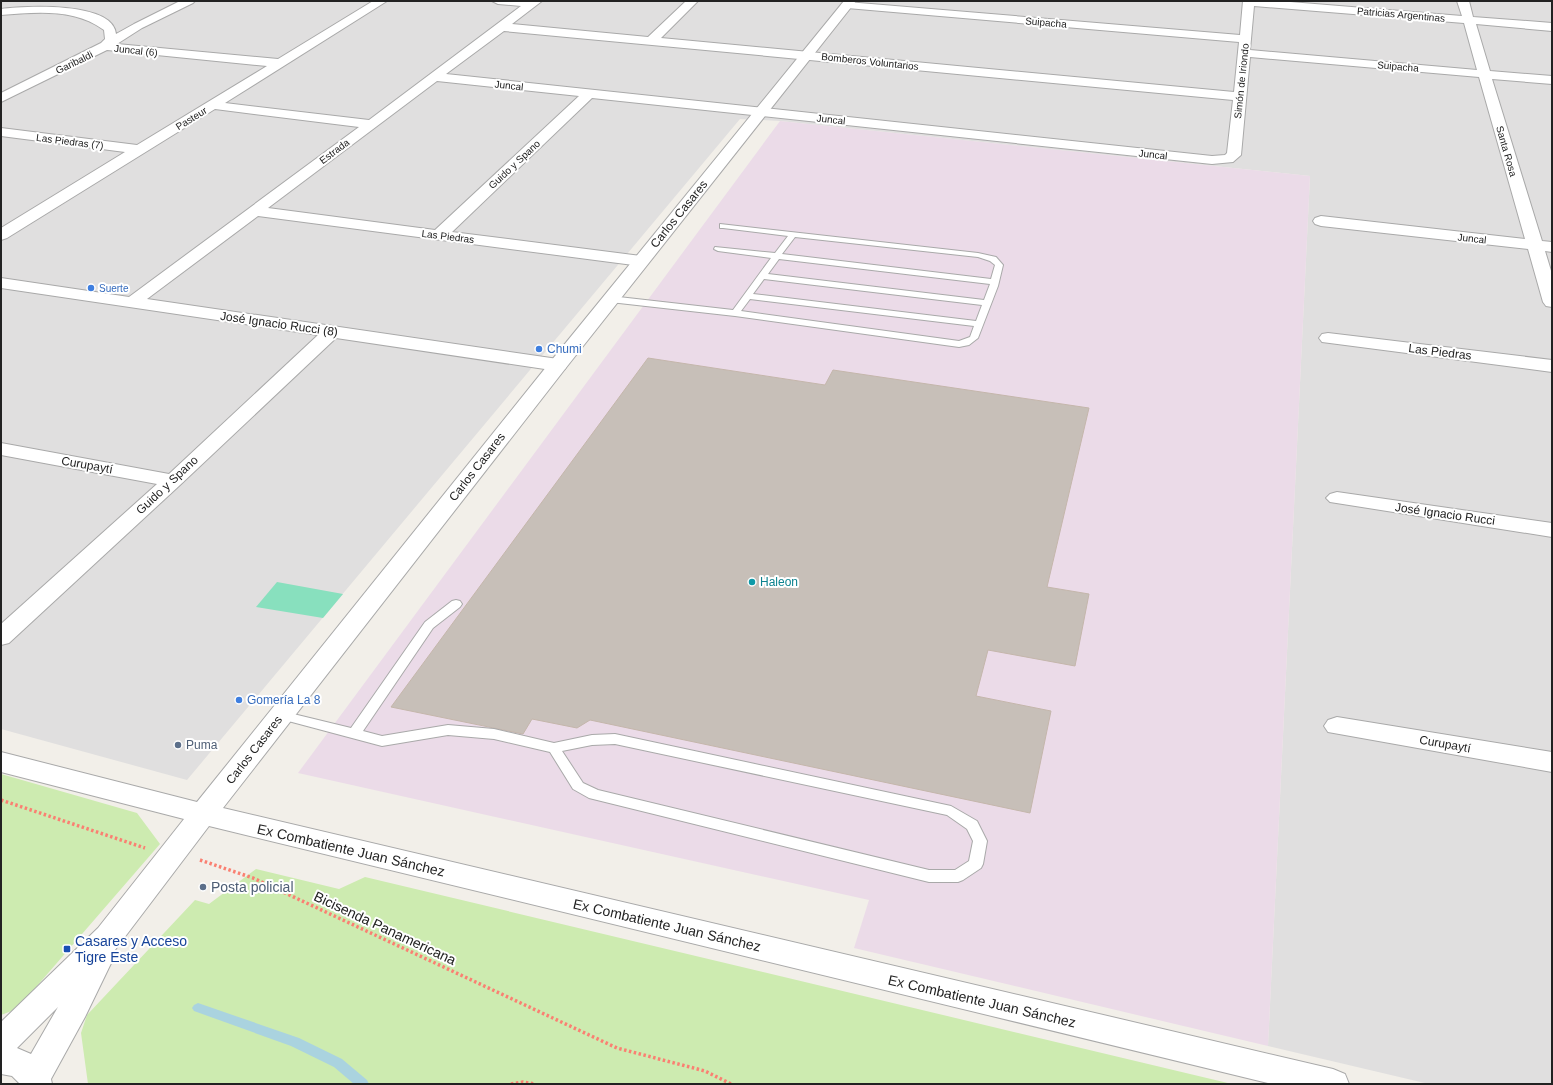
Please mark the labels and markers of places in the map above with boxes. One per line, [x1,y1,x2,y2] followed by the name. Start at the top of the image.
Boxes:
[86,283,96,293] marker: Suerte
[99,283,129,294] place label: Suerte
[547,342,582,356] place label: Chumi
[534,344,544,354] marker: Chumi
[760,575,798,589] place label: Haleon
[747,577,757,587] marker: Haleon
[247,693,321,707] place label: Gomería La 8
[234,695,244,705] marker: Gomería La 8
[186,738,218,752] place label: Puma
[173,740,183,750] marker: Puma
[211,879,294,895] place label: Posta policial
[198,882,208,892] marker: Posta policial
[75,933,187,965] place label: Casares y Acceso Tigre Este
[62,944,72,954] marker: Casares y Acceso Tigre Este

